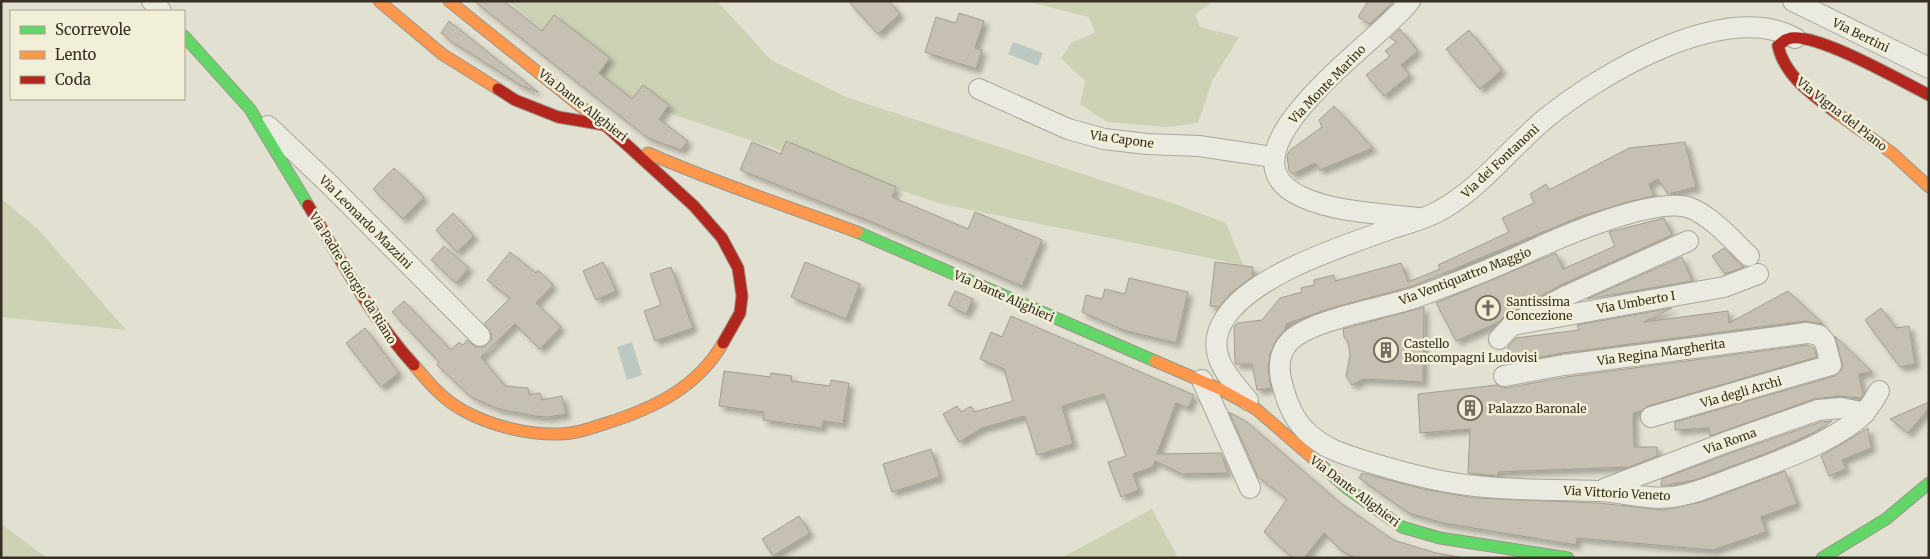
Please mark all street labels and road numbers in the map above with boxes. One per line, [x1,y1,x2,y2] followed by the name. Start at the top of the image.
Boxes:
[1829,14,1892,55] street label: Via Bertini
[1285,41,1368,127] street label: Via Monte Marino
[535,65,630,144] street label: Via Dante Alighieri
[1793,73,1890,154] street label: Via Vigna del Piano
[1457,121,1542,202] street label: Via dei Fontanoni
[1088,127,1155,151] street label: Via Capone
[315,171,416,272] street label: Via Leonardo Mazzini
[306,209,400,347] street label: Via Padre Giorgio da Riano
[1396,244,1533,308] street label: Via Ventiquattro Maggio
[950,267,1057,325] street label: Via Dante Alighieri
[1595,288,1676,316] street label: Via Umberto I
[1595,336,1727,369] street label: Via Regina Margherita
[1698,373,1783,411] street label: Via degli Archi
[1701,424,1759,458] street label: Via Roma
[1306,452,1403,530] street label: Via Dante Alighieri
[1562,483,1671,503] street label: Via Vittorio Veneto

